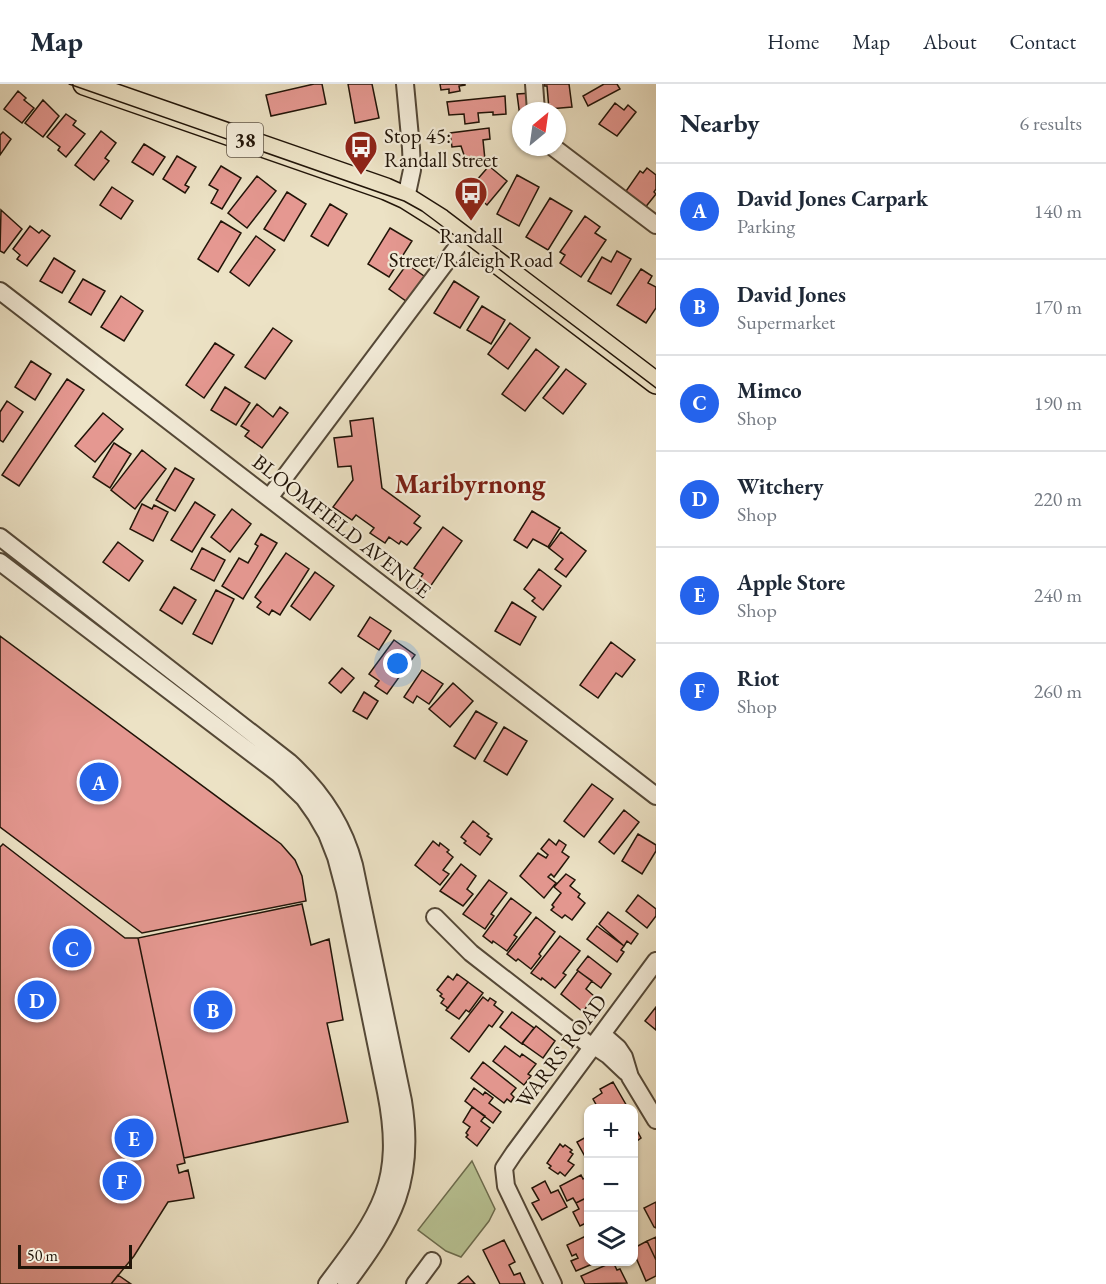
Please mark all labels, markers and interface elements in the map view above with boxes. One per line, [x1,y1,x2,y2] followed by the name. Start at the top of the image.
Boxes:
[30,23,83,59] text: Map
[767,28,819,55] text: Home
[852,28,890,55] text: Map
[923,28,976,55] text: About
[1009,28,1076,55] text: Contact
[512,102,566,156] north arrow
[680,106,760,140] text: Nearby
[1019,110,1082,136] text: 6 results
[384,122,498,173] place label: Stop 45: Randall Street
[227,123,263,157] road number: 38
[343,129,379,176] bus stop icon: Stop 45: Randall Street
[453,175,489,222] bus stop icon: Randall Street/Raleigh Road
[737,184,928,213] text: David Jones Carpark
[692,198,707,224] text: A
[1034,198,1082,224] text: 140 m
[737,213,795,239] text: Parking
[389,222,554,273] place label: Randall Street/Raleigh Road
[737,280,846,309] text: David Jones
[693,294,706,320] text: B
[1034,294,1082,320] text: 170 m
[737,309,835,335] text: Supermarket
[737,376,801,405] text: Mimco
[692,390,707,416] text: C
[1034,390,1082,416] text: 190 m
[737,405,777,431] text: Shop
[247,448,437,604] street label: BLOOMFIELD AVENUE
[394,466,546,501] district label: Maribyrnong
[737,472,824,501] text: Witchery
[692,486,707,512] text: D
[1034,486,1082,512] text: 220 m
[737,501,777,527] text: Shop
[737,568,845,597] text: Apple Store
[694,582,705,608] text: E
[1034,582,1082,608] text: 240 m
[737,597,777,623] text: Shop
[383,649,412,678] your location
[737,664,779,693] text: Riot
[694,678,705,704] text: F
[1034,678,1082,704] text: 260 m
[737,693,777,719] text: Shop
[80,760,118,804] pin: A
[52,926,92,970] pin: C
[18,978,57,1022] pin: D
[194,988,232,1032] pin: B
[509,989,613,1113] street label: WARRS ROAD
[584,1104,638,1266] map controls
[584,1104,638,1158] button: +
[114,1116,154,1160] pin: E
[102,1158,142,1204] pin: F
[584,1158,638,1212] button: −
[584,1212,638,1266] button: layers
[18,1242,132,1270] scale bar
[27,1245,58,1266] text: 50 m

